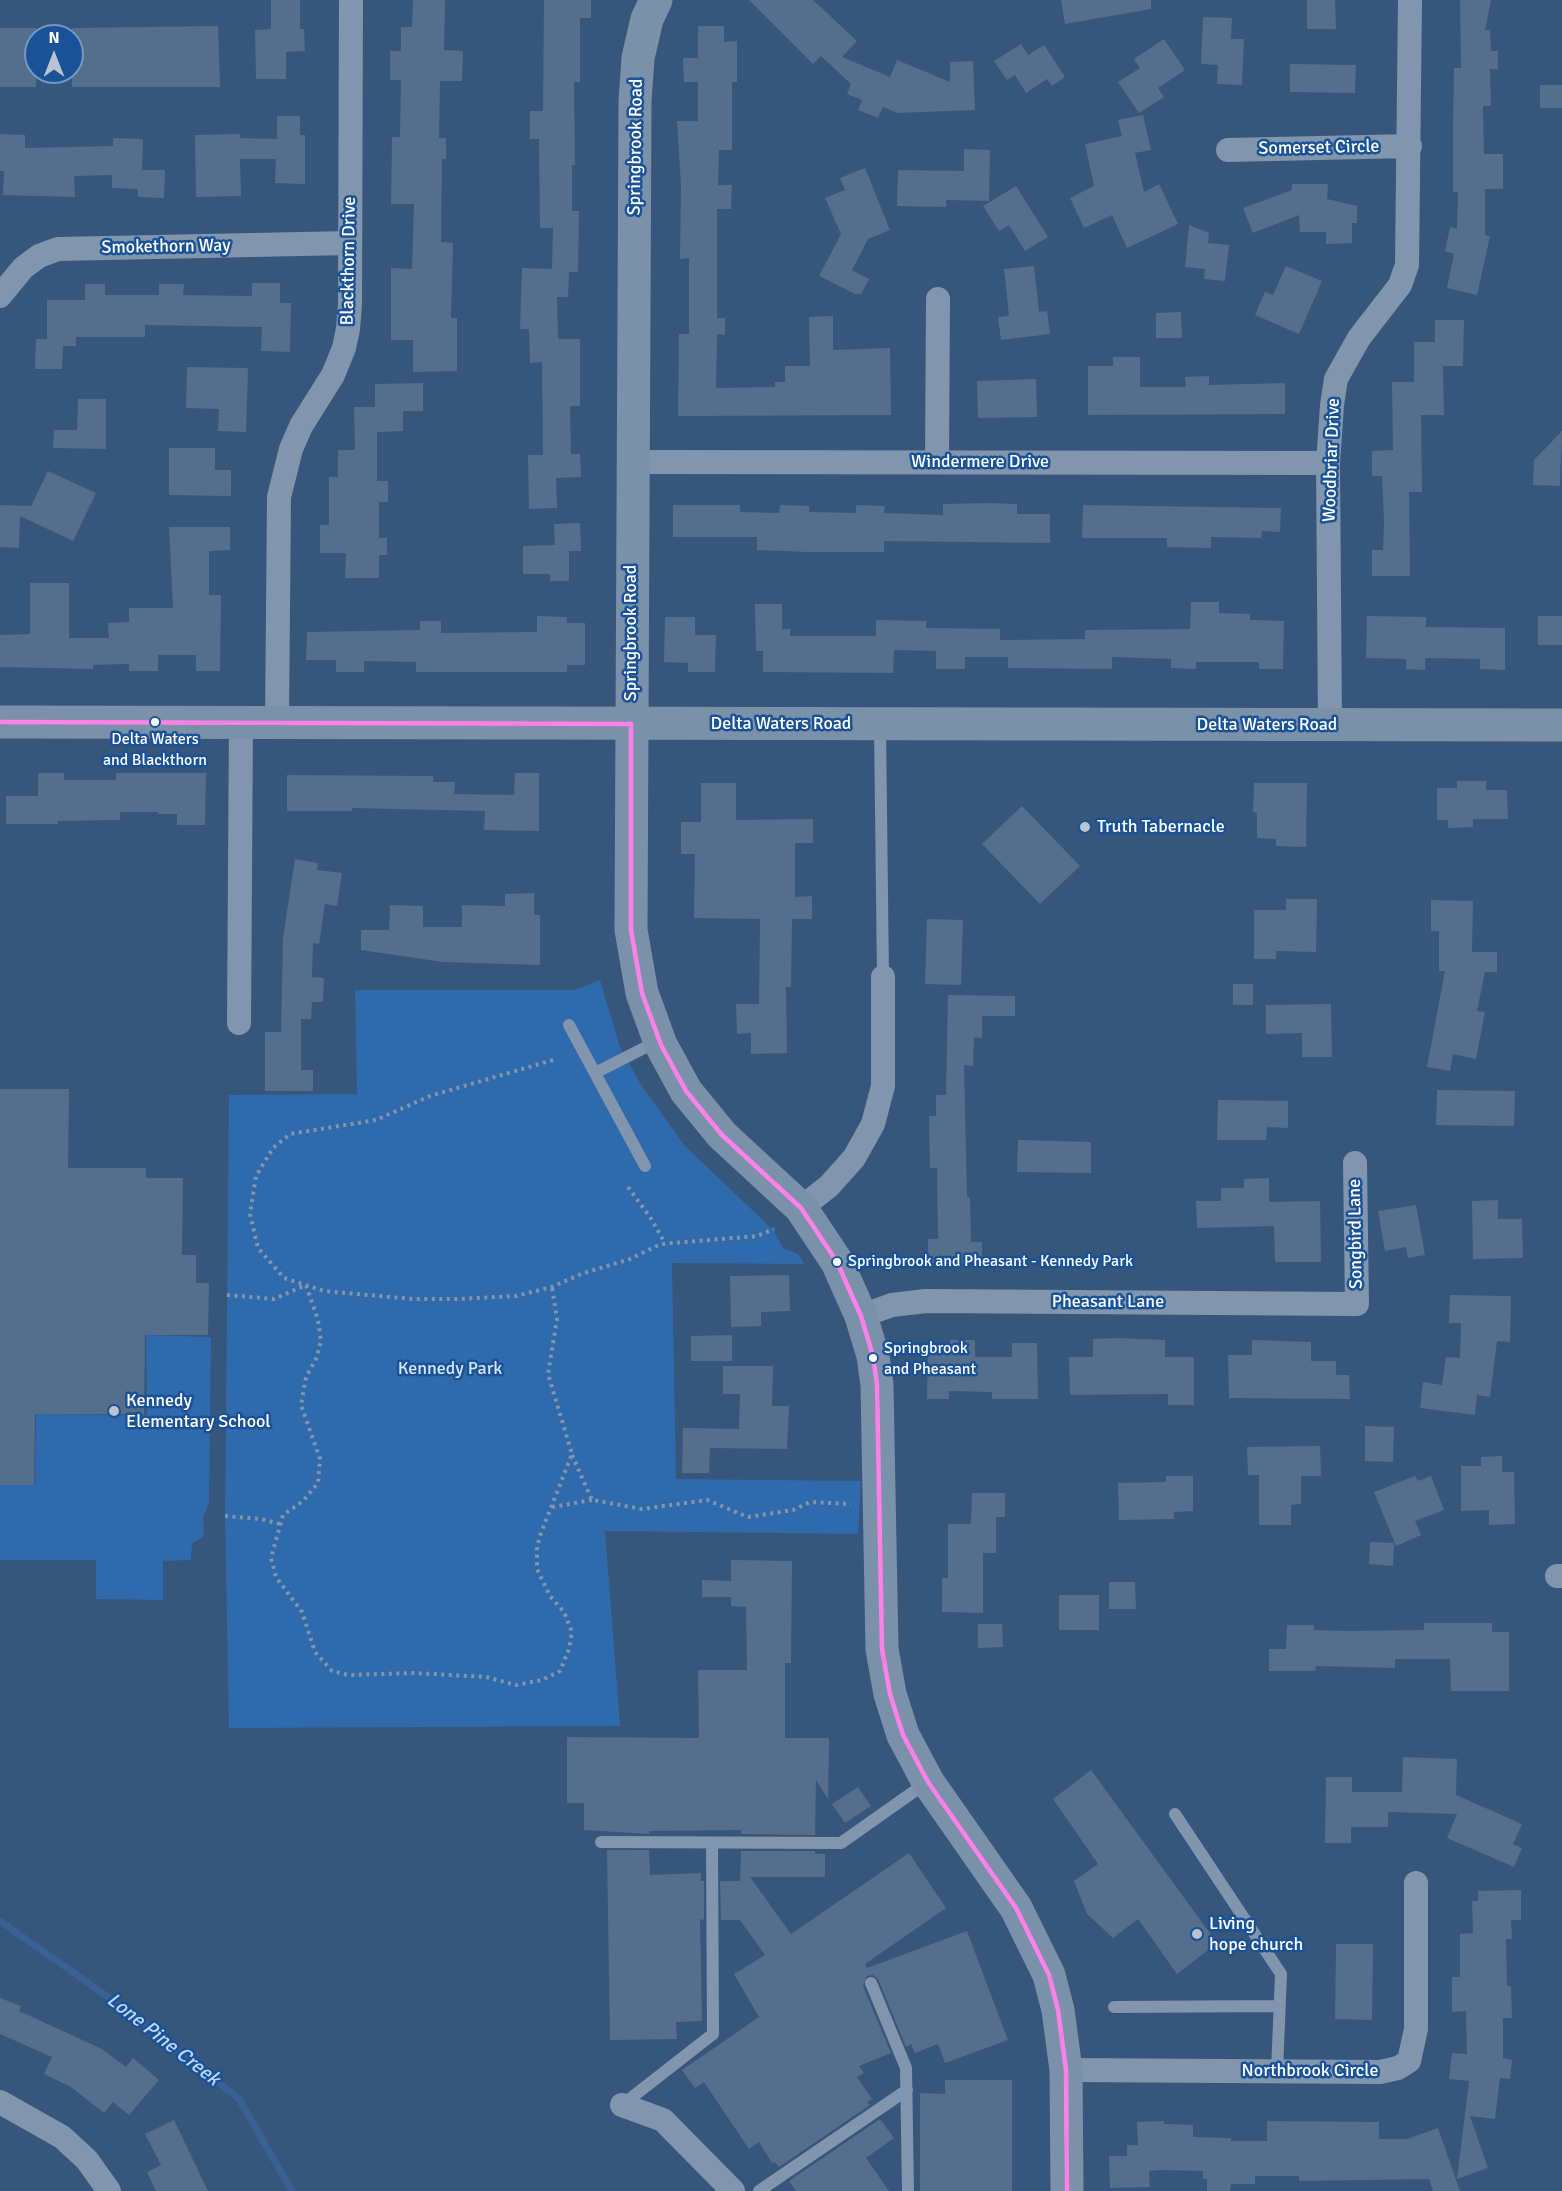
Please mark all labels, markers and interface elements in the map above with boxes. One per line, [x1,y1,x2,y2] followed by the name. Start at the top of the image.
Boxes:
[24,24,84,84] north arrow
[48,28,60,48] text: N
[624,78,648,216] street label: Springbrook Road
[1258,136,1380,160] street label: Somerset Circle
[337,196,361,326] street label: Blackthorn Drive
[101,235,231,259] street label: Smokethorn Way
[1319,398,1345,522] street label: Woodbriar Drive
[911,451,1049,473] street label: Windermere Drive
[620,565,642,701] street label: Springbrook Road
[711,713,851,735] street label: Delta Waters Road
[1197,714,1337,736] street label: Delta Waters Road
[149,716,161,728] marker: Delta Waters and Blackthorn
[103,730,207,768] place label: Delta Waters and Blackthorn
[1097,816,1225,838] place label: Truth Tabernacle
[1078,820,1092,834] marker: Truth Tabernacle
[1344,1179,1368,1289] street label: Songbird Lane
[848,1252,1133,1272] place label: Springbrook and Pheasant - Kennedy Park
[831,1256,843,1268] marker: Springbrook and Pheasant - Kennedy Park
[1052,1291,1164,1313] street label: Pheasant Lane
[884,1339,976,1377] place label: Springbrook and Pheasant
[867,1352,879,1364] marker: Springbrook and Pheasant
[398,1358,502,1380] park label: Kennedy Park
[126,1390,271,1432] place label: Kennedy Elementary School
[107,1404,121,1418] marker: Kennedy Elementary School
[1209,1913,1303,1956] place label: Living hope church
[1190,1927,1204,1941] marker: Living hope church
[102,1988,224,2092] water label: Lone Pine Creek
[1242,2060,1378,2082] street label: Northbrook Circle

